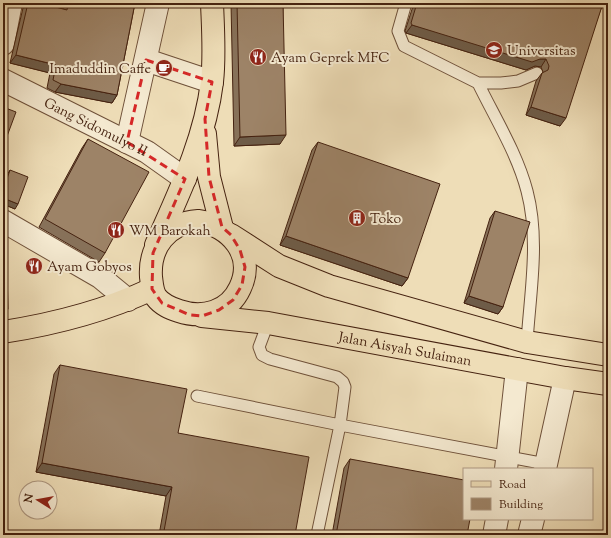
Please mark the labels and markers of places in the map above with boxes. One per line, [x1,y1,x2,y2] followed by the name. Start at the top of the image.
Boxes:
[484,40,504,60] school or university icon: Universitas
[507,42,575,62] place label: Universitas
[248,47,268,67] restaurant icon: Ayam Geprek MFC
[271,49,389,69] place label: Ayam Geprek MFC
[154,58,174,78] cafe icon: Imaduddin Caffe
[50,60,151,80] place label: Imaduddin Caffe
[347,208,367,228] building icon: Toko
[370,210,402,230] place label: Toko
[106,220,126,240] restaurant icon: WM Barokah
[129,222,211,242] place label: WM Barokah
[24,256,44,276] restaurant icon: Ayam Gobyos
[47,258,132,278] place label: Ayam Gobyos

